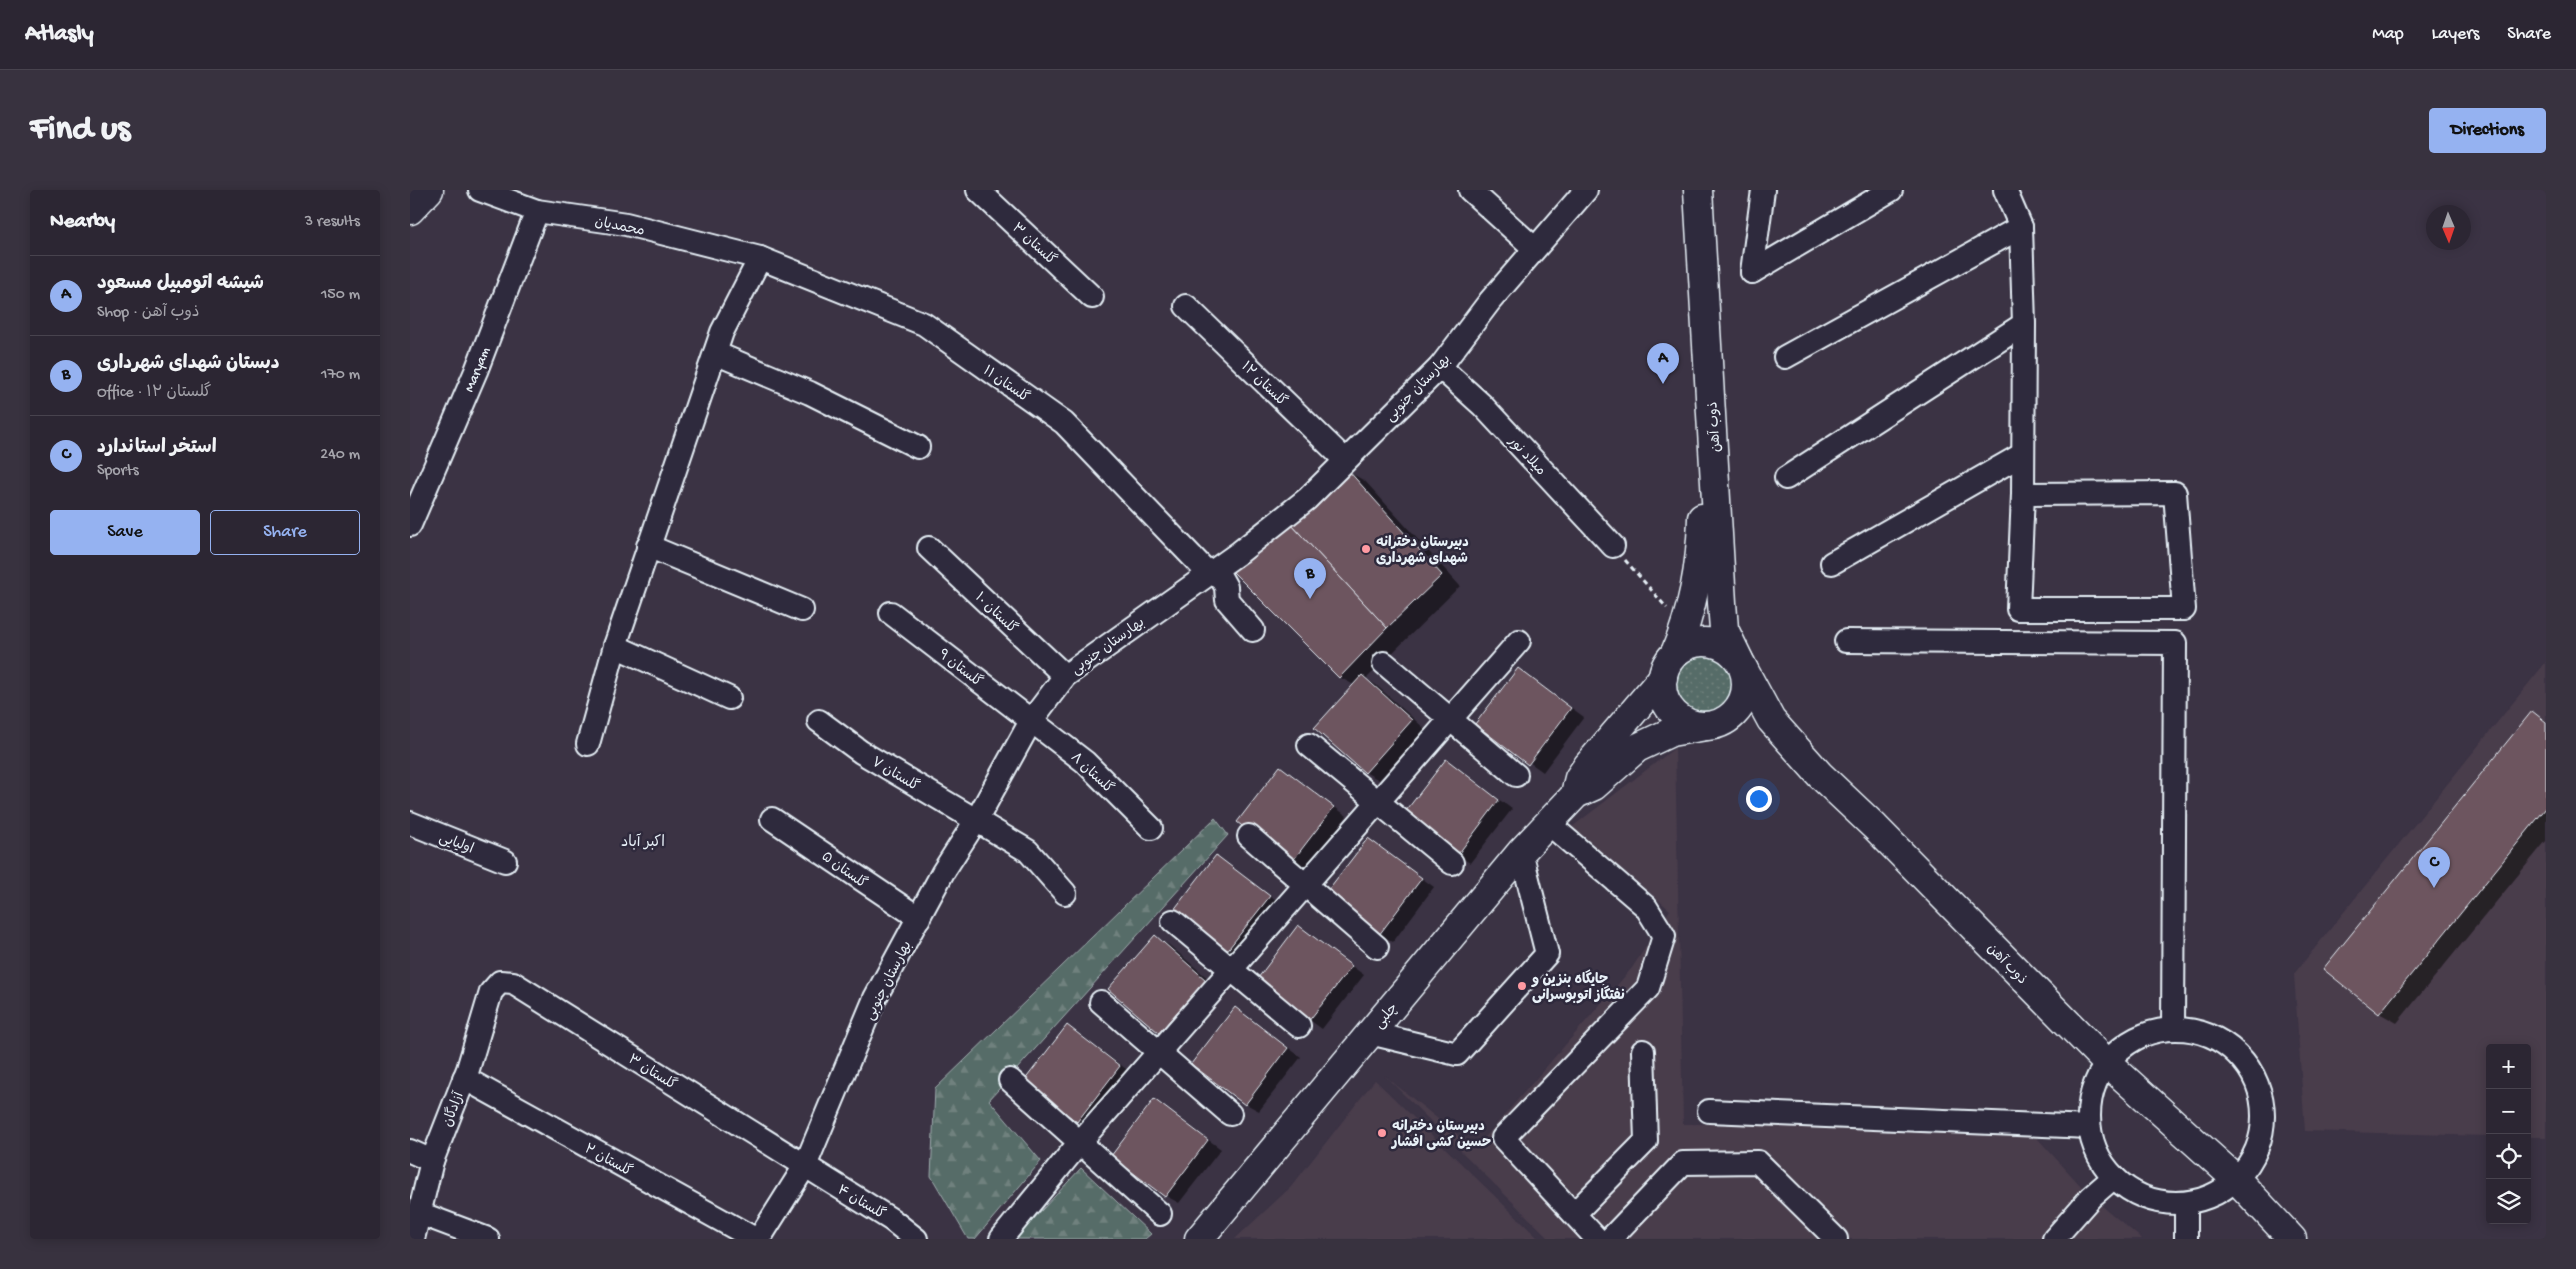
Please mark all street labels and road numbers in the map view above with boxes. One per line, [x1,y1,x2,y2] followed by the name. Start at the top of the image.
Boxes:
[593,214,646,241] street label: محمدیان
[1008,219,1060,269] street label: گلستان ۳
[462,345,495,395] street label: Maryam
[1383,352,1455,426] street label: بهارستان جنوبی
[1237,357,1291,411] street label: گلستان ۱۲
[979,361,1033,407] street label: گلستان ۱۱
[1704,401,1726,453] street label: ذوب آهن
[1503,433,1549,480] street label: میلاد نور
[971,588,1021,638] street label: گلستان ۱۰
[1068,615,1149,679] street label: بهارستان جنوبی
[934,645,986,691] street label: گلستان ۹
[1066,748,1118,798] street label: گلستان ۸
[868,753,923,796] street label: گلستان ۷
[436,830,476,859] street label: اولیایی
[817,847,871,893] street label: گلستان ۵
[862,939,916,1024] street label: بهارستان جنوبی
[1983,940,2031,989] street label: ذوب آهن
[1371,1000,1402,1033] street label: چلبی
[624,1050,680,1095] street label: گلستان ۳
[438,1089,469,1130] street label: آزادگان
[581,1139,636,1181] street label: گلستان ۲
[834,1180,889,1224] street label: گلستان ۴

